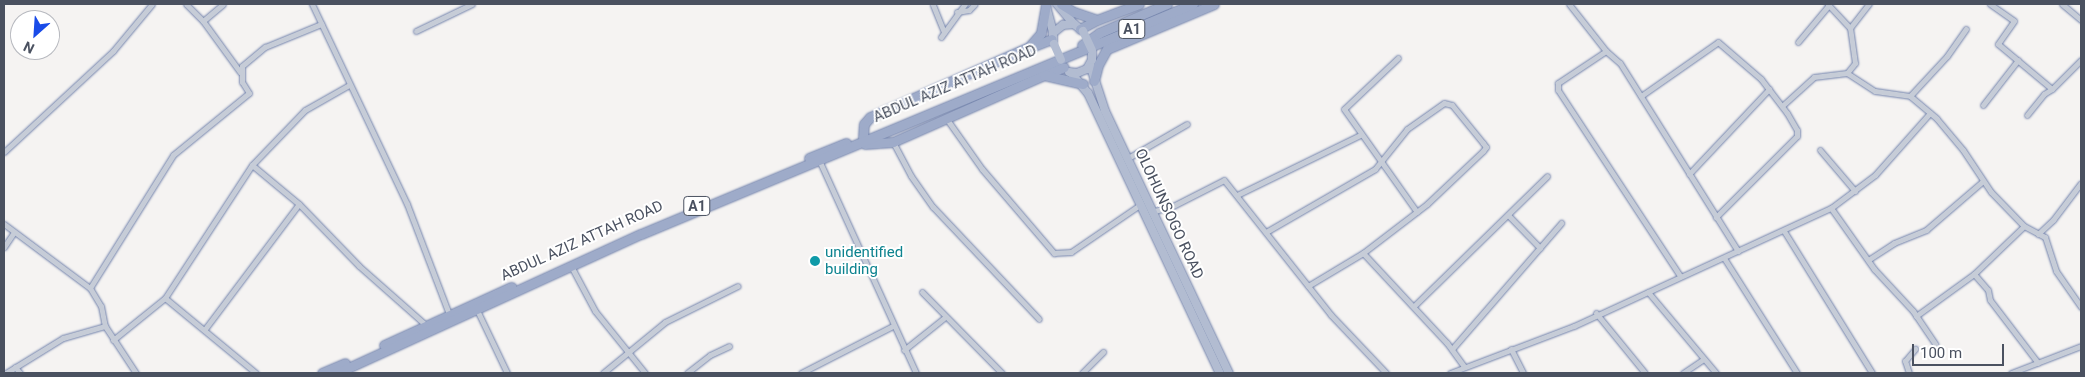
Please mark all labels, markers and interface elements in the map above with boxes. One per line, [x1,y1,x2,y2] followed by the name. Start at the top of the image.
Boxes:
[10,10,60,60] north arrow
[1118,18,1146,40] road number: A1
[21,38,37,57] text: N
[871,41,1039,127] street label: ABDUL AZIZ ATTAH ROAD
[1131,146,1207,282] street label: OLOHUNSOGO ROAD
[683,195,711,218] road number: A1
[498,197,666,285] street label: ABDUL AZIZ ATTAH ROAD
[825,243,903,278] place label: unidentified building
[809,255,821,267] marker: unidentified building
[1915,334,2008,366] scale bar
[1920,344,1962,362] text: 100 m

